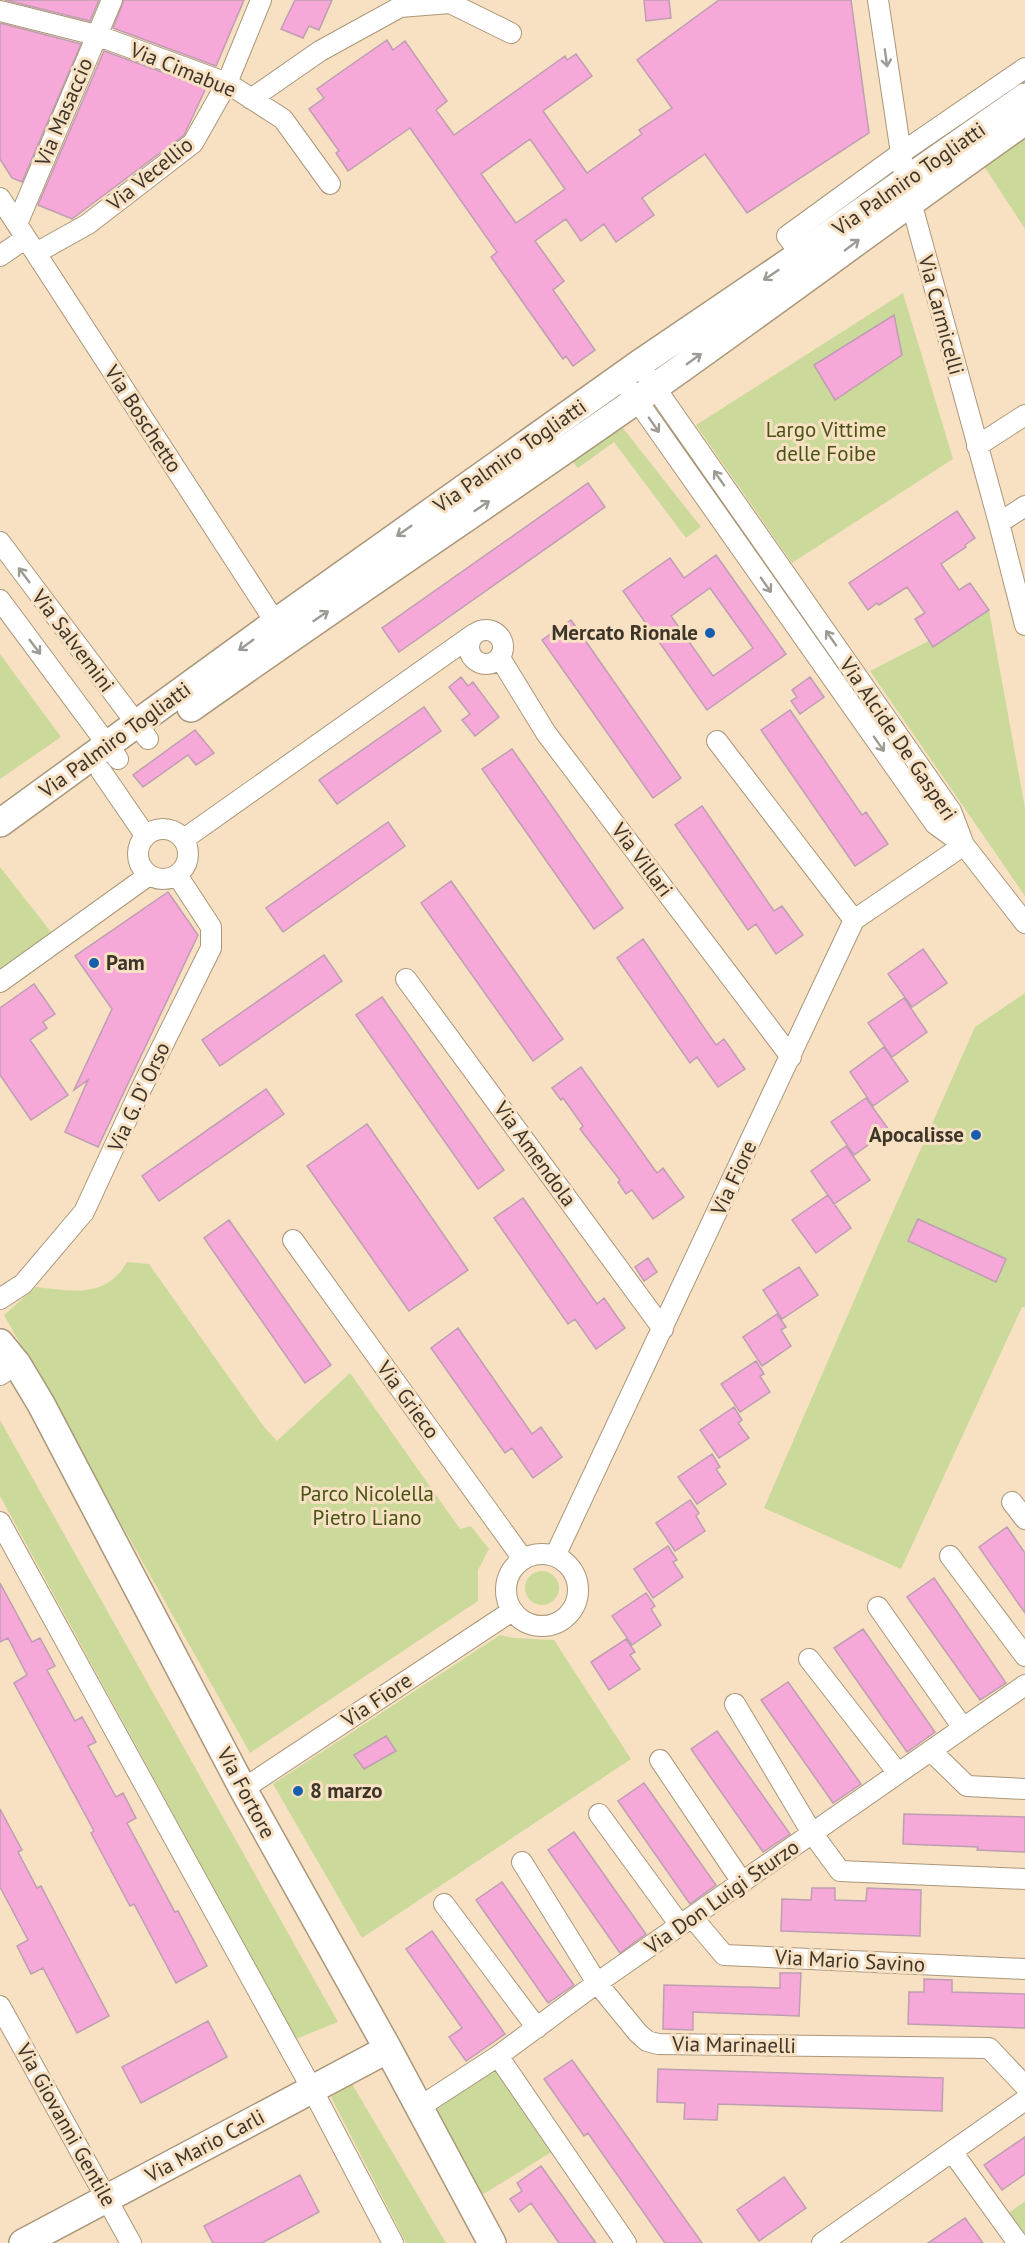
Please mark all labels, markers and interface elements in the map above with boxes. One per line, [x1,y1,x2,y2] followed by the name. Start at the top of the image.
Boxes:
[125,36,240,103] street label: Via Cimabue
[881,47,892,67] one-way arrow
[28,54,98,171] street label: Via Masaccio
[826,116,990,242] street label: Via Palmiro Togliatti
[100,131,198,217] street label: Via Vecellio
[844,238,860,251] one-way arrow
[912,251,970,378] street label: Via Carmicelli
[763,269,779,281] one-way arrow
[686,353,702,365] one-way arrow
[98,359,188,478] street label: Via Boschetto
[427,393,591,519] street label: Via Palmiro Togliatti
[766,416,886,467] park label: Largo Vittime delle Foibe
[648,417,660,433] one-way arrow
[713,471,725,487] one-way arrow
[474,500,490,512] one-way arrow
[397,525,413,537] one-way arrow
[18,567,30,583] one-way arrow
[760,576,773,592] one-way arrow
[25,583,121,697] street label: Via Salvemini
[313,610,329,622] one-way arrow
[552,619,698,646] place label: Mercato Rionale
[703,626,717,640] marker: Mercato Rionale
[825,630,837,647] one-way arrow
[29,638,41,654] one-way arrow
[238,639,254,651] one-way arrow
[833,651,963,825] street label: Via Alcide De Gasperi
[33,676,196,804] street label: Via Palmiro Togliatti
[873,736,885,752] one-way arrow
[605,816,679,902] street label: Via Villari
[106,949,145,976] place label: Pam
[87,956,101,970] marker: Pam
[101,1038,176,1157] street label: Via G. D' Orso
[488,1095,583,1212] street label: Via Amendola
[869,1121,964,1148] place label: Apocalisse
[969,1128,983,1142] marker: Apocalisse
[704,1136,763,1220] street label: Via Fiore
[370,1355,446,1444] street label: Via Grieco
[300,1480,434,1531] park label: Parco Nicolella Pietro Liano
[336,1666,417,1733] street label: Via Fiore
[211,1742,282,1843] street label: Via Fortore
[310,1777,383,1804] place label: 8 marzo
[291,1784,305,1798] marker: 8 marzo
[638,1833,804,1961] street label: Via Don Luigi Sturzo
[773,1943,926,1978] street label: Via Mario Savino
[671,2030,796,2059] street label: Via Marinaelli
[10,2038,122,2211] street label: Via Giovanni Gentile
[140,2103,269,2189] street label: Via Mario Carli

